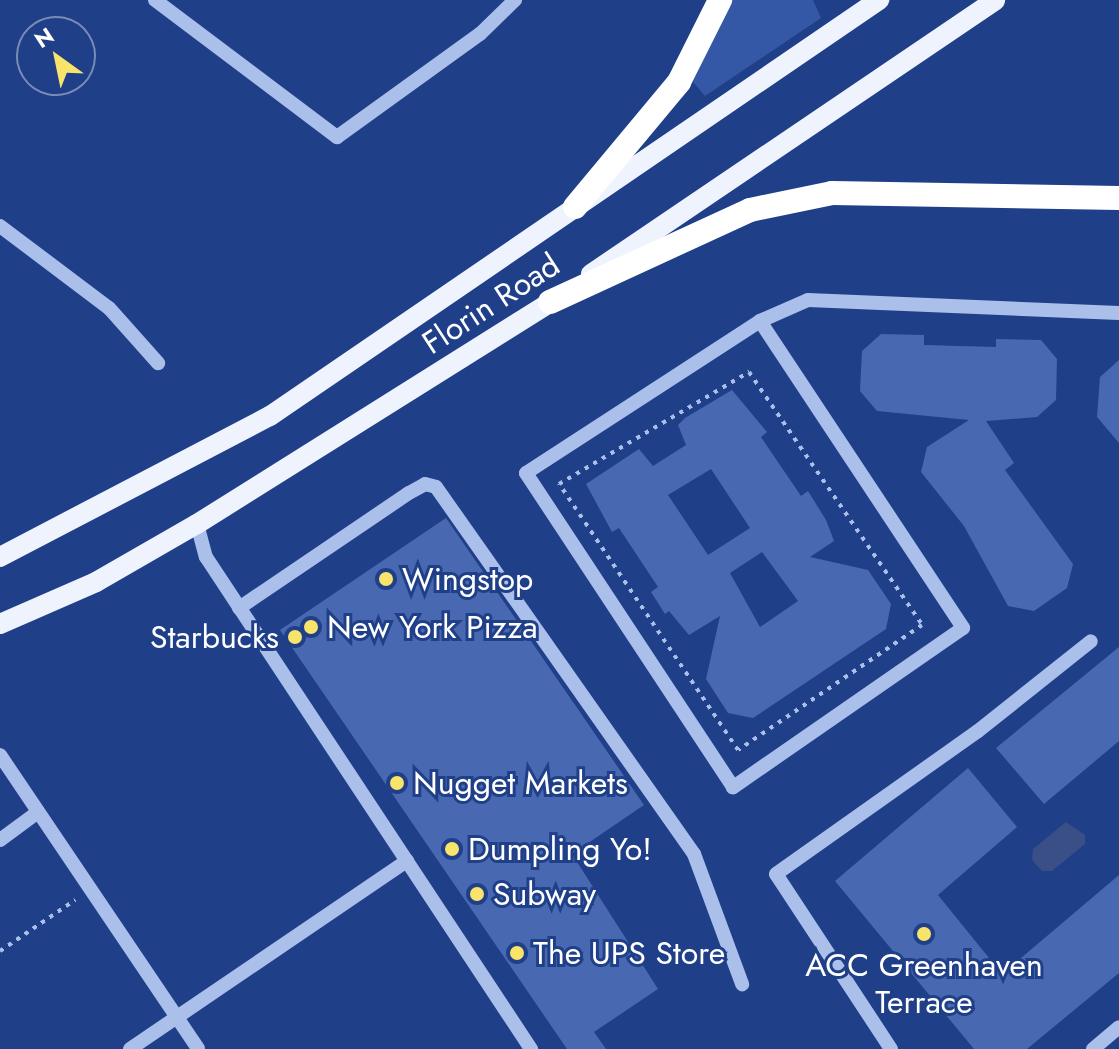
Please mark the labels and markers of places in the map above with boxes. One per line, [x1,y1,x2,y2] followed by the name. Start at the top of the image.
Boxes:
[402,560,533,598] place label: Wingstop
[377,570,395,588] marker: Wingstop
[327,608,538,646] place label: New York Pizza
[150,618,279,656] place label: Starbucks
[302,618,320,636] marker: New York Pizza
[286,628,304,646] marker: Starbucks
[413,764,628,802] place label: Nugget Markets
[388,774,406,792] marker: Nugget Markets
[468,830,652,868] place label: Dumpling Yo!
[443,840,461,858] marker: Dumpling Yo!
[493,875,596,913] place label: Subway
[468,885,486,903] marker: Subway
[915,925,933,943] marker: ACC Greenhaven Terrace
[533,934,725,972] place label: The UPS Store
[508,944,526,962] marker: The UPS Store
[805,947,1043,1022] place label: ACC Greenhaven Terrace

